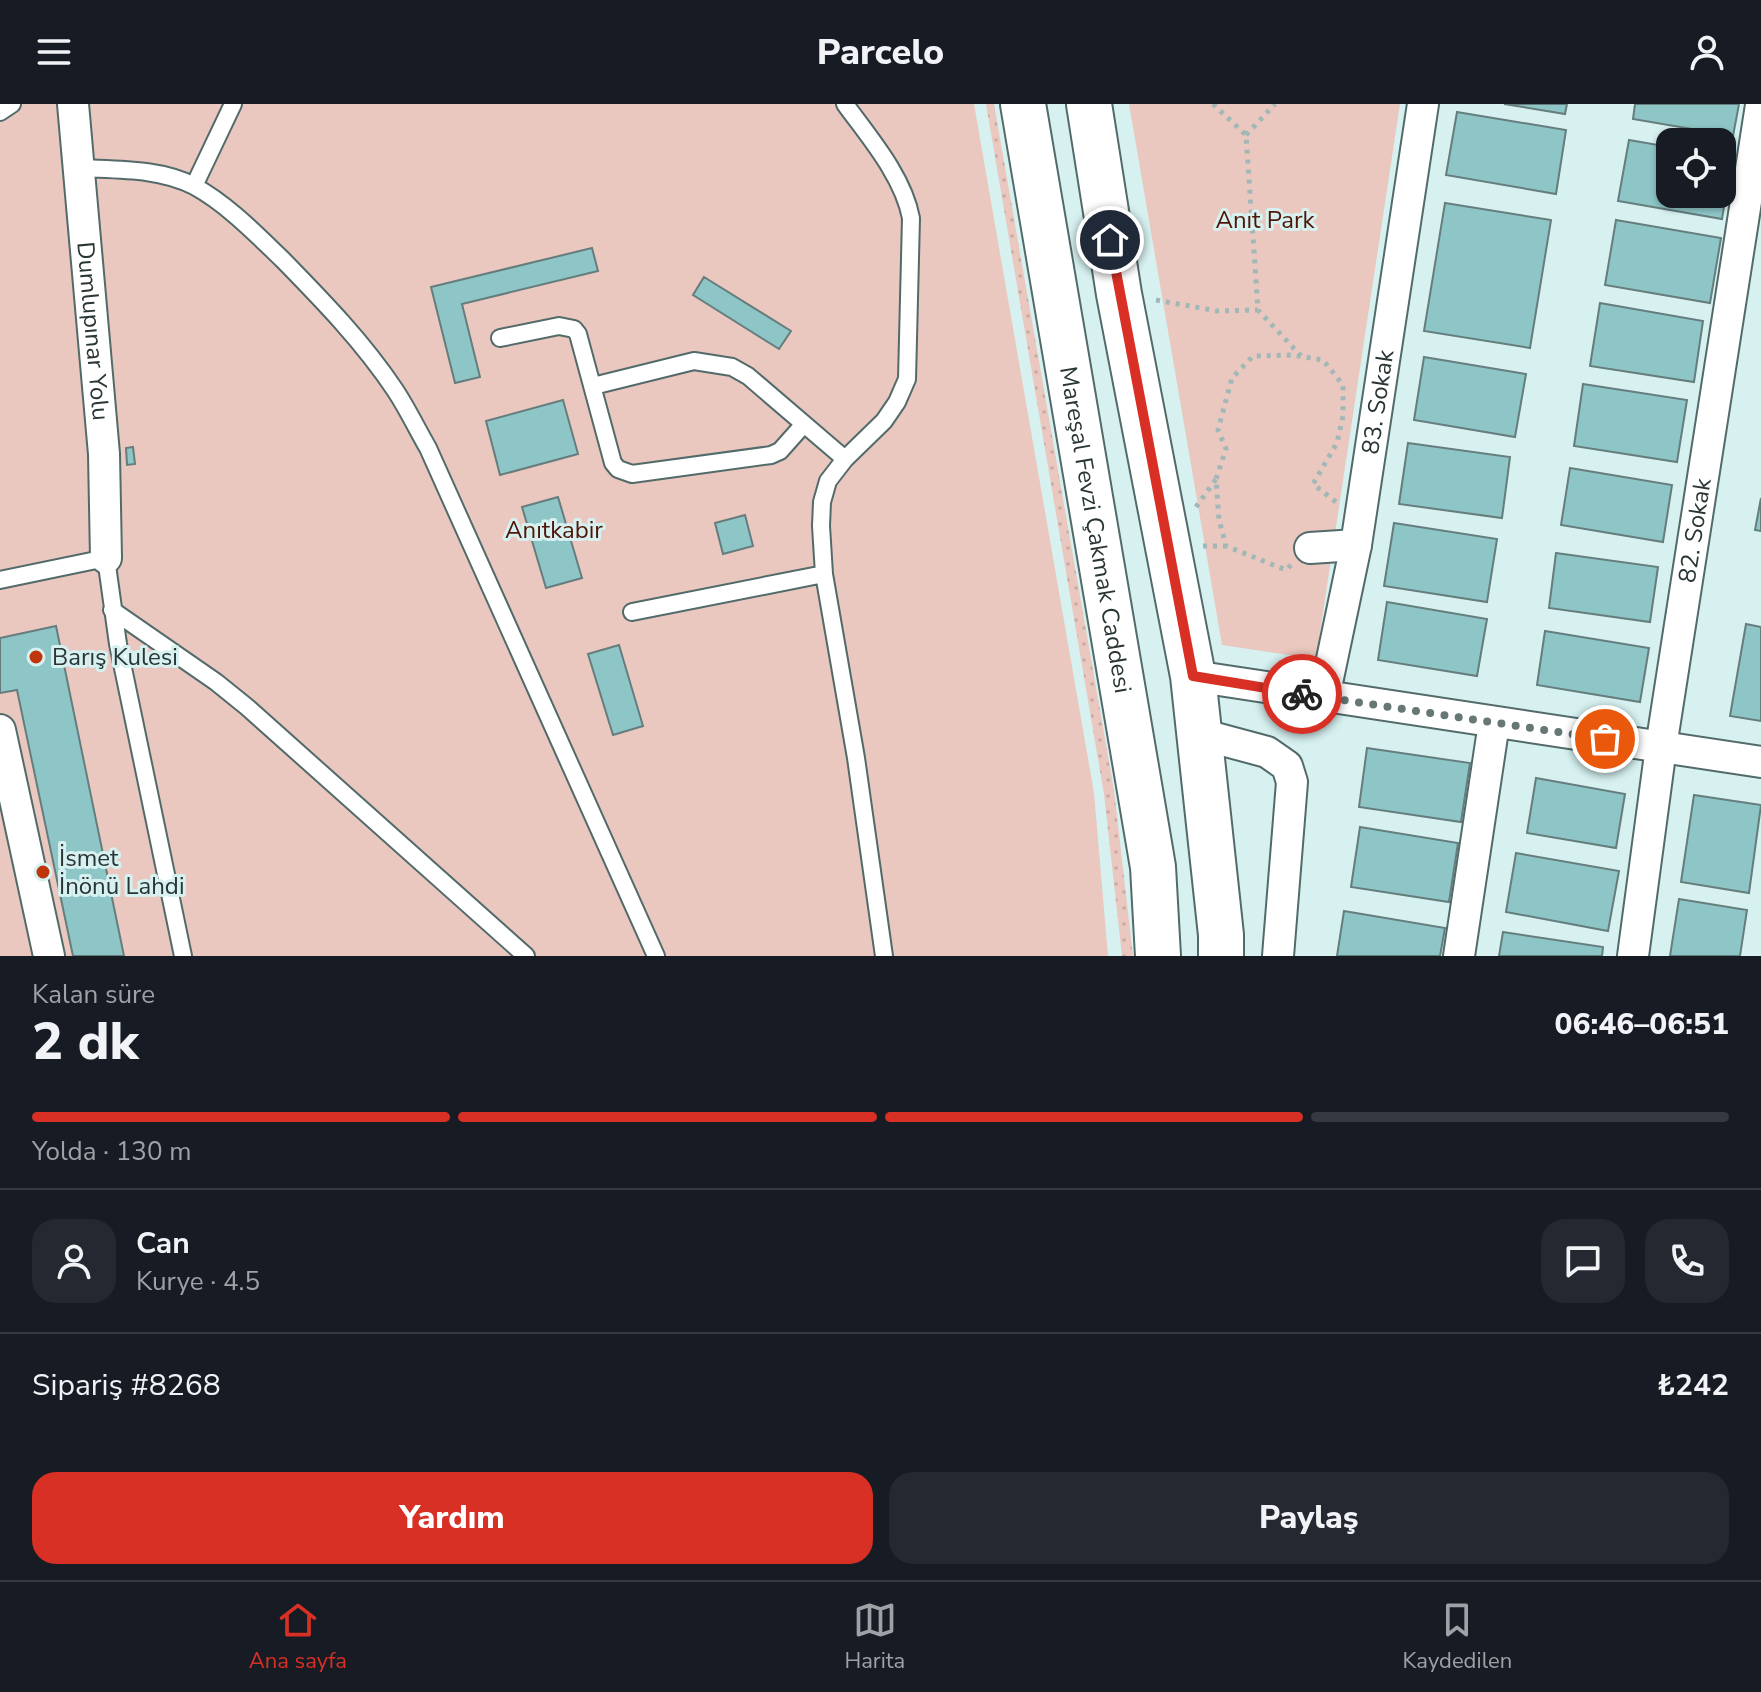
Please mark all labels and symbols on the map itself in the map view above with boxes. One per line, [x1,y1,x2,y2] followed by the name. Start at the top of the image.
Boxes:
[1215,204,1316,236] park label: Anıt Park
[1076,206,1144,274] pin
[69,240,117,422] street label: Dumlupınar Yolu
[1354,347,1402,456] street label: 83. Sokak
[1052,364,1139,696] street label: Mareşal Fevzi Çakmak Caddesi
[1671,475,1719,585] street label: 82. Sokak
[505,514,603,546] park label: Anıtkabir
[52,641,178,673] place label: Barış Kulesi
[27,648,45,666] marker: Barış Kulesi
[1262,654,1342,734] courier
[1571,705,1639,773] pin
[59,842,185,902] place label: İsmet İnönü Lahdi
[34,863,52,881] marker: İsmet İnönü Lahdi

